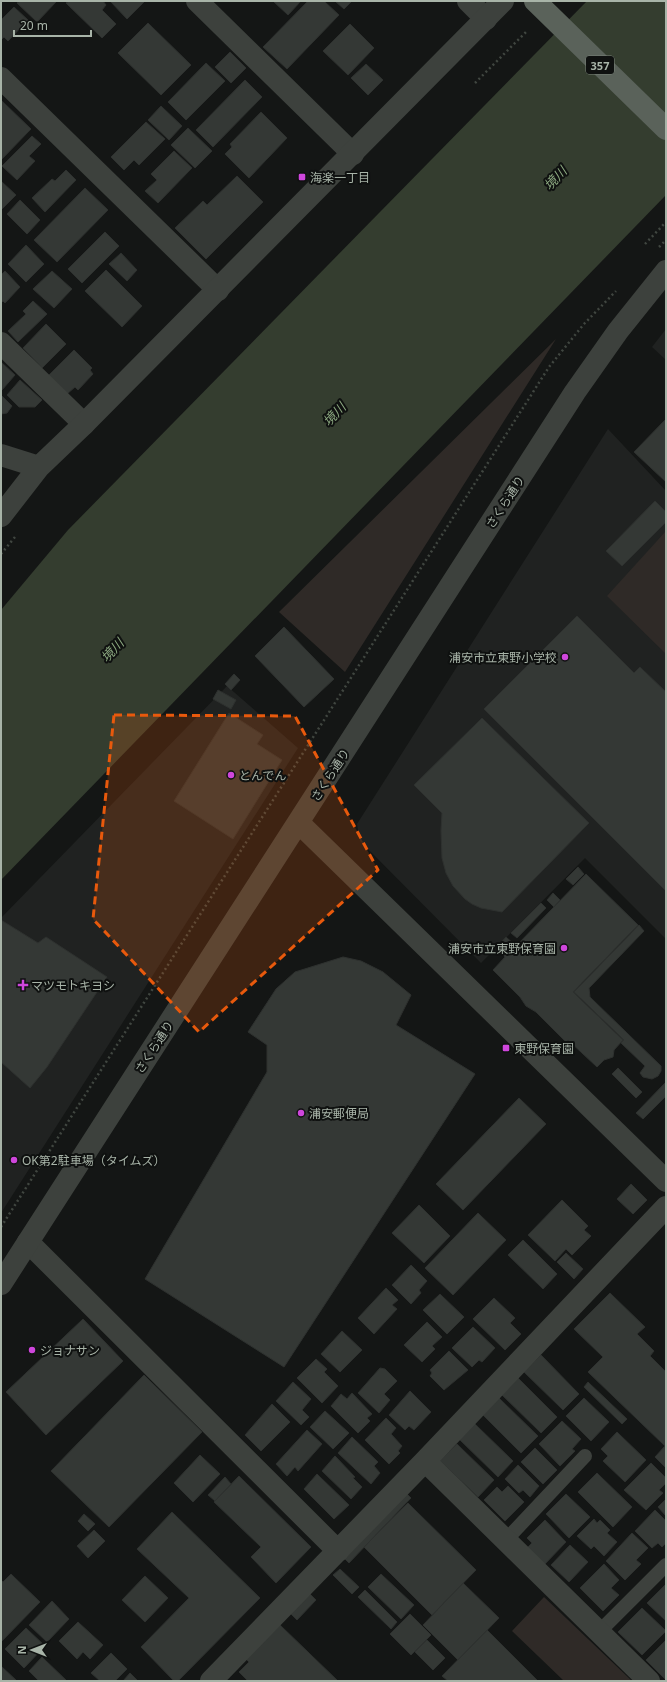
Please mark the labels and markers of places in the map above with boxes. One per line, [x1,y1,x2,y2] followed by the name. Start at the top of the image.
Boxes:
[310,169,370,186] place label: 海楽一丁目
[297,172,307,182] marker: 海楽一丁目
[449,649,557,666] place label: 浦安市立東野小学校
[560,652,570,662] marker: 浦安市立東野小学校
[239,767,286,784] place label: とんでん
[226,770,236,780] marker: とんでん
[448,940,556,957] place label: 浦安市立東野保育園
[559,943,569,953] marker: 浦安市立東野保育園
[31,977,115,994] place label: マツモトキヨシ
[18,980,28,990] marker: マツモトキヨシ
[514,1040,574,1057] place label: 東野保育園
[501,1043,511,1053] marker: 東野保育園
[309,1105,369,1122] place label: 浦安郵便局
[296,1108,306,1118] marker: 浦安郵便局
[22,1152,165,1169] place label: OK第2駐車場（タイムズ）
[9,1155,19,1165] marker: OK第2駐車場（タイムズ）
[40,1342,100,1359] place label: ジョナサン
[27,1345,37,1355] marker: ジョナサン

